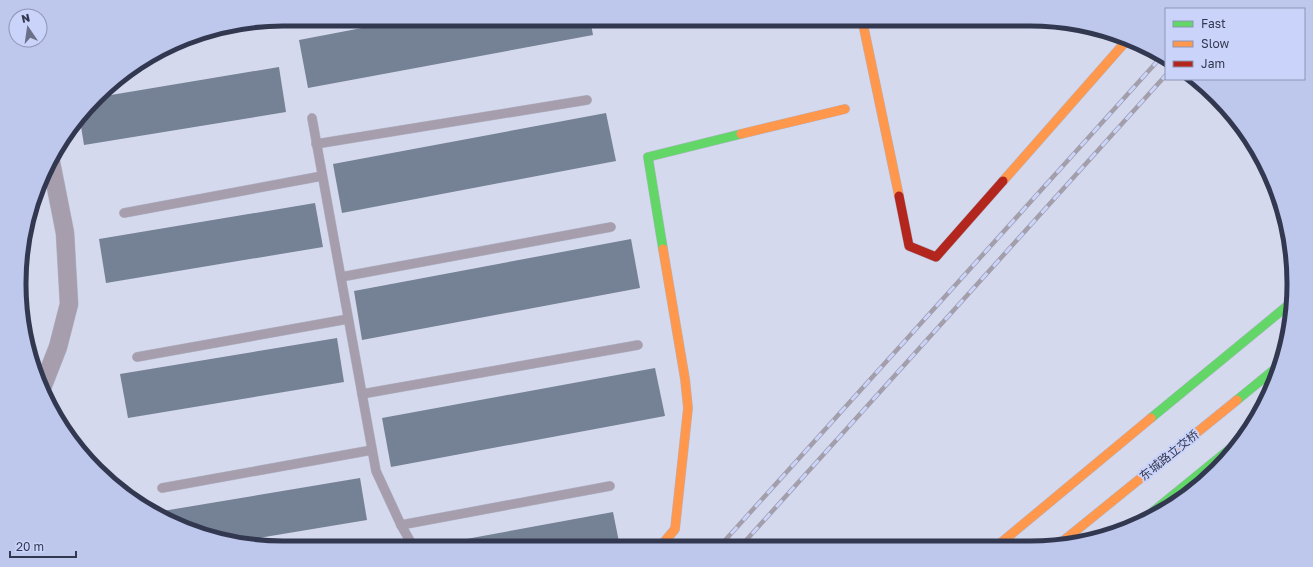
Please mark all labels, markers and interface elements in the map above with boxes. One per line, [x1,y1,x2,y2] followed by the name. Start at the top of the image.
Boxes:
[8,8,48,48] north arrow
[1165,8,1305,80] legend
[20,10,31,25] text: N
[1201,16,1226,31] text: Fast
[1201,36,1229,51] text: Slow
[1201,56,1225,71] text: Jam
[1136,427,1202,483] street label: 东城路立交桥
[10,533,76,559] scale bar
[16,539,44,554] text: 20 m

